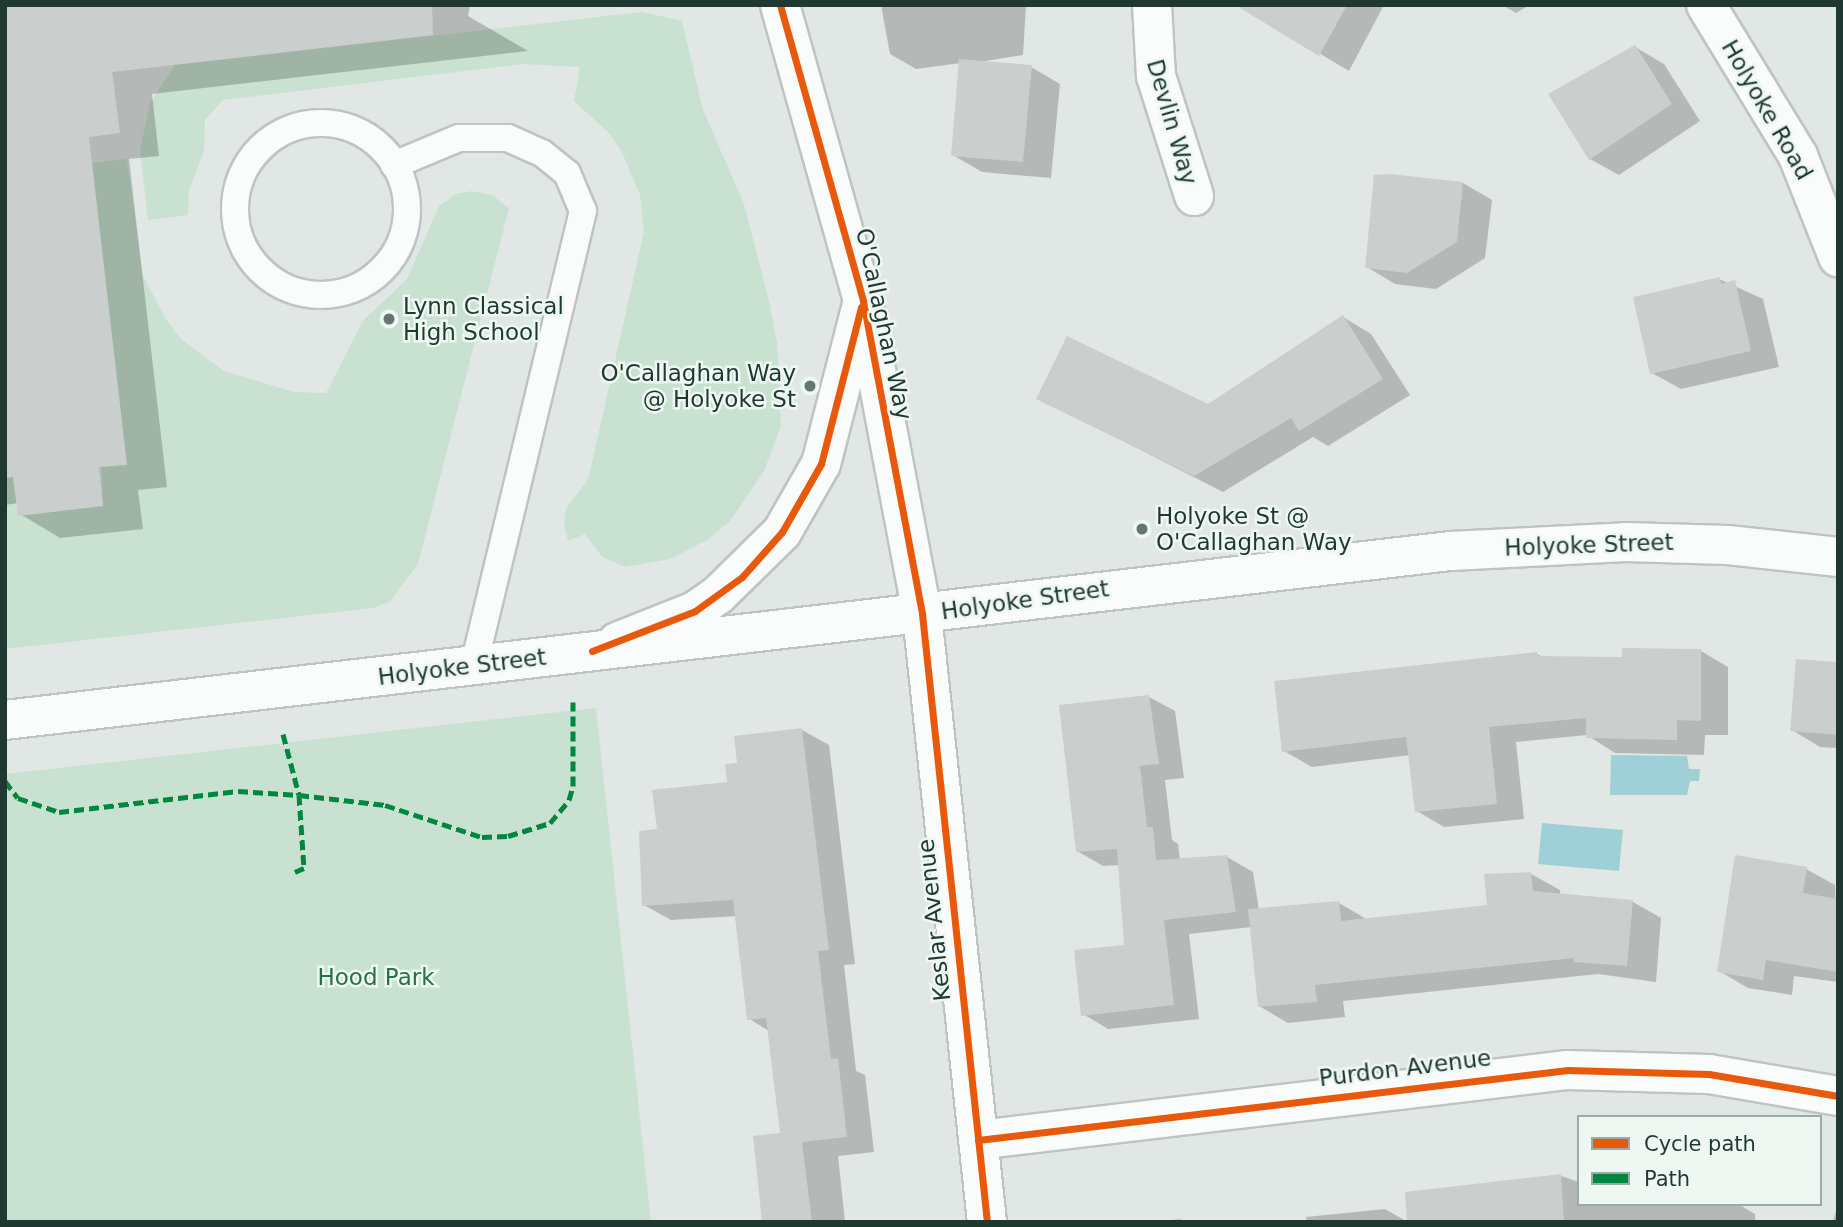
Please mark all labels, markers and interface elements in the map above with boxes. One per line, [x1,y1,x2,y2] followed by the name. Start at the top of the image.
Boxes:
[1716,35,1818,185] street label: Holyoke Road
[1141,56,1203,188] street label: Devlin Way
[850,225,918,423] street label: O'Callaghan Way
[403,292,564,346] place label: Lynn Classical High School
[381,311,397,327] marker: Lynn Classical High School
[600,359,796,413] place label: O'Callaghan Way @ Holyoke St
[802,378,818,394] marker: O'Callaghan Way @ Holyoke St
[1156,502,1352,556] place label: Holyoke St @ O'Callaghan Way
[1134,521,1150,537] marker: Holyoke St @ O'Callaghan Way
[1504,528,1674,562] street label: Holyoke Street
[939,575,1111,625] street label: Holyoke Street
[376,643,548,691] street label: Holyoke Street
[912,838,956,1002] street label: Keslar Avenue
[317,963,435,991] park label: Hood Park
[1317,1044,1493,1092] street label: Purdon Avenue
[1577,1115,1822,1206] legend
[1644,1132,1756,1156] text: Cycle path
[1644,1167,1690,1191] text: Path

